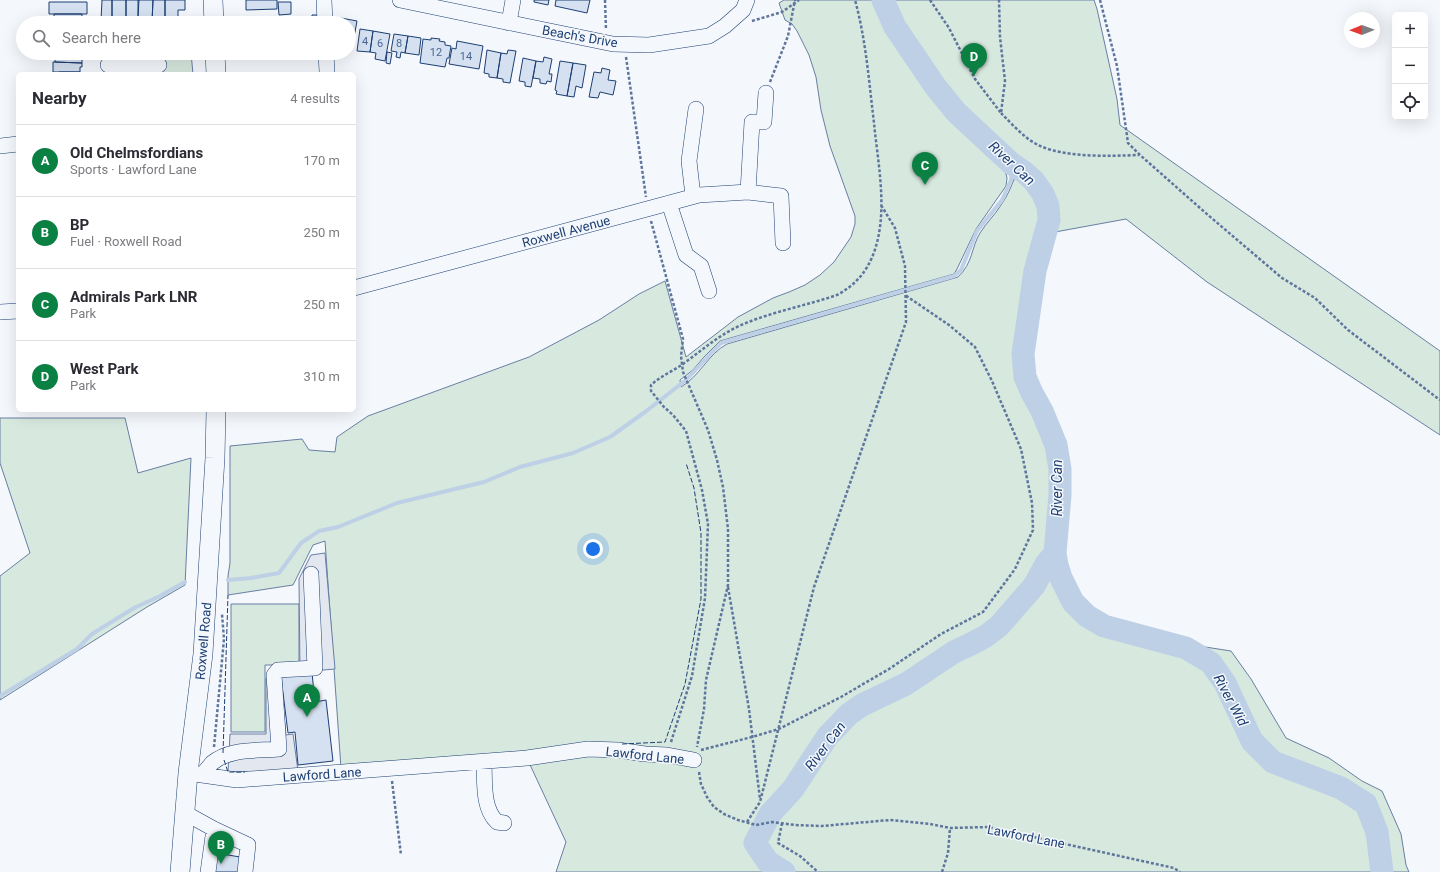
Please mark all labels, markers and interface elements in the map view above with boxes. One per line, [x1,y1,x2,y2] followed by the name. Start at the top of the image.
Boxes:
[1344,12,1380,48] north arrow
[1392,12,1428,120] map controls
[1392,12,1428,48] button: +
[16,16,356,60] search box
[541,22,619,51] street label: Beach's Drive
[30,27,52,49] icon: search
[62,29,141,47] text: Search here
[362,35,368,48] house number: 4
[377,37,383,50] house number: 6
[396,37,402,50] house number: 8
[961,43,987,76] pin: D
[430,46,442,59] house number: 12
[1392,48,1428,84] button: −
[460,50,472,63] house number: 14
[1392,84,1428,120] button: locate
[32,88,87,108] text: Nearby
[290,91,340,106] text: 4 results
[986,138,1038,188] water label: River Can
[70,144,203,162] text: Old Chelmsfordians
[912,152,938,185] pin: C
[41,153,49,168] text: A
[303,153,340,168] text: 170 m
[70,162,197,177] text: Sports · Lawford Lane
[520,213,612,250] street label: Roxwell Avenue
[70,216,89,234] text: BP
[41,225,49,240] text: B
[303,225,340,240] text: 250 m
[70,234,182,249] text: Fuel · Roxwell Road
[70,288,197,306] text: Admirals Park LNR
[41,297,49,312] text: C
[303,297,340,312] text: 250 m
[70,306,96,321] text: Park
[70,360,139,378] text: West Park
[41,369,49,384] text: D
[303,369,340,384] text: 310 m
[70,378,96,393] text: Park
[1049,459,1065,517] water label: River Can
[583,539,603,559] your location
[193,602,214,680] street label: Roxwell Road
[1211,671,1251,729] water label: River Wid
[294,684,320,717] pin: A
[801,718,849,774] water label: River Can
[605,744,685,767] street label: Lawford Lane
[282,764,362,785] street label: Lawford Lane
[986,822,1066,851] street label: Lawford Lane
[208,831,234,864] pin: B

